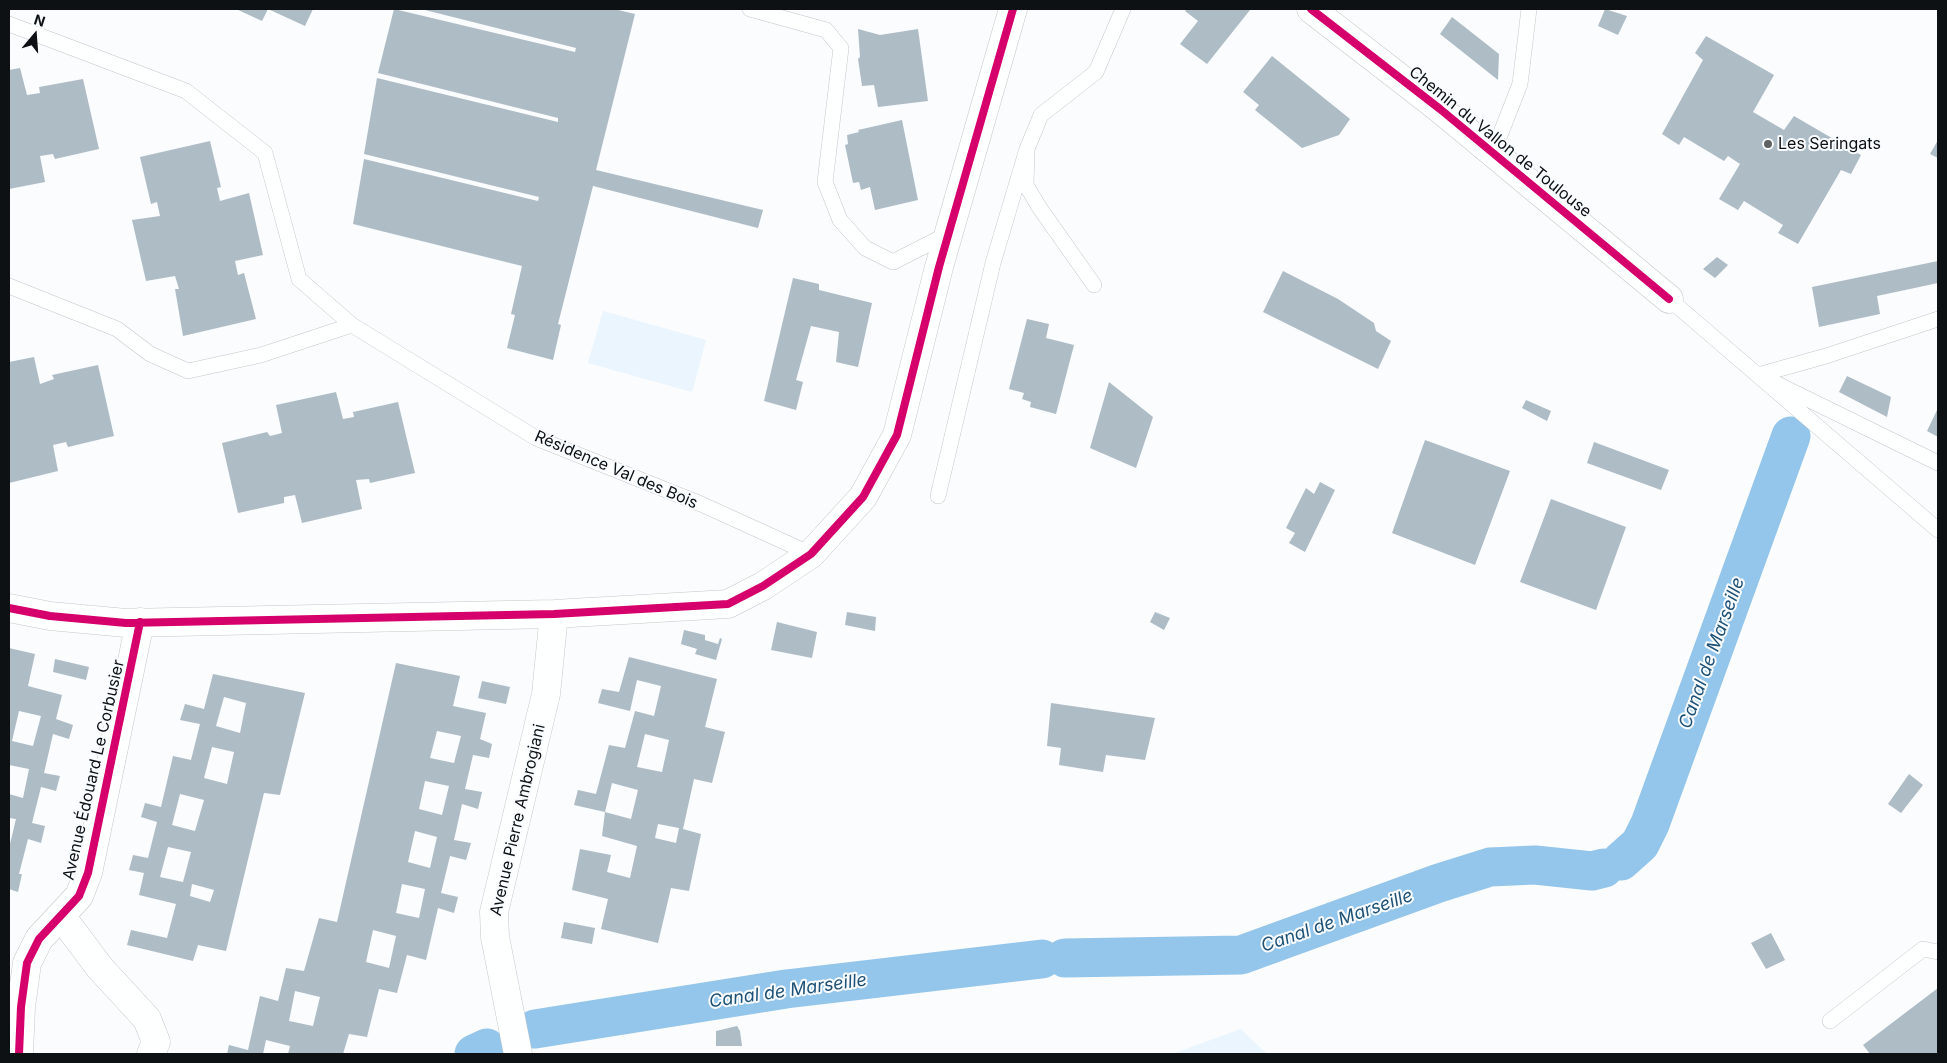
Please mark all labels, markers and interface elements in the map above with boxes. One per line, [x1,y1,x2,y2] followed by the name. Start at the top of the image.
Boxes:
[10,10,60,60] north arrow
[32,11,47,30] text: N
[1405,62,1595,222] street label: Chemin du Vallon de Toulouse
[1778,134,1881,154] place label: Les Seringats
[1762,138,1774,150] marker: Les Seringats
[532,427,700,513] street label: Résidence Val des Bois
[1675,575,1749,731] water label: Canal de Marseille
[59,658,129,882] street label: Avenue Édouard Le Corbusier
[487,722,549,918] street label: Avenue Pierre Ambrogiani
[1258,885,1416,957] water label: Canal de Marseille
[708,969,868,1013] water label: Canal de Marseille

